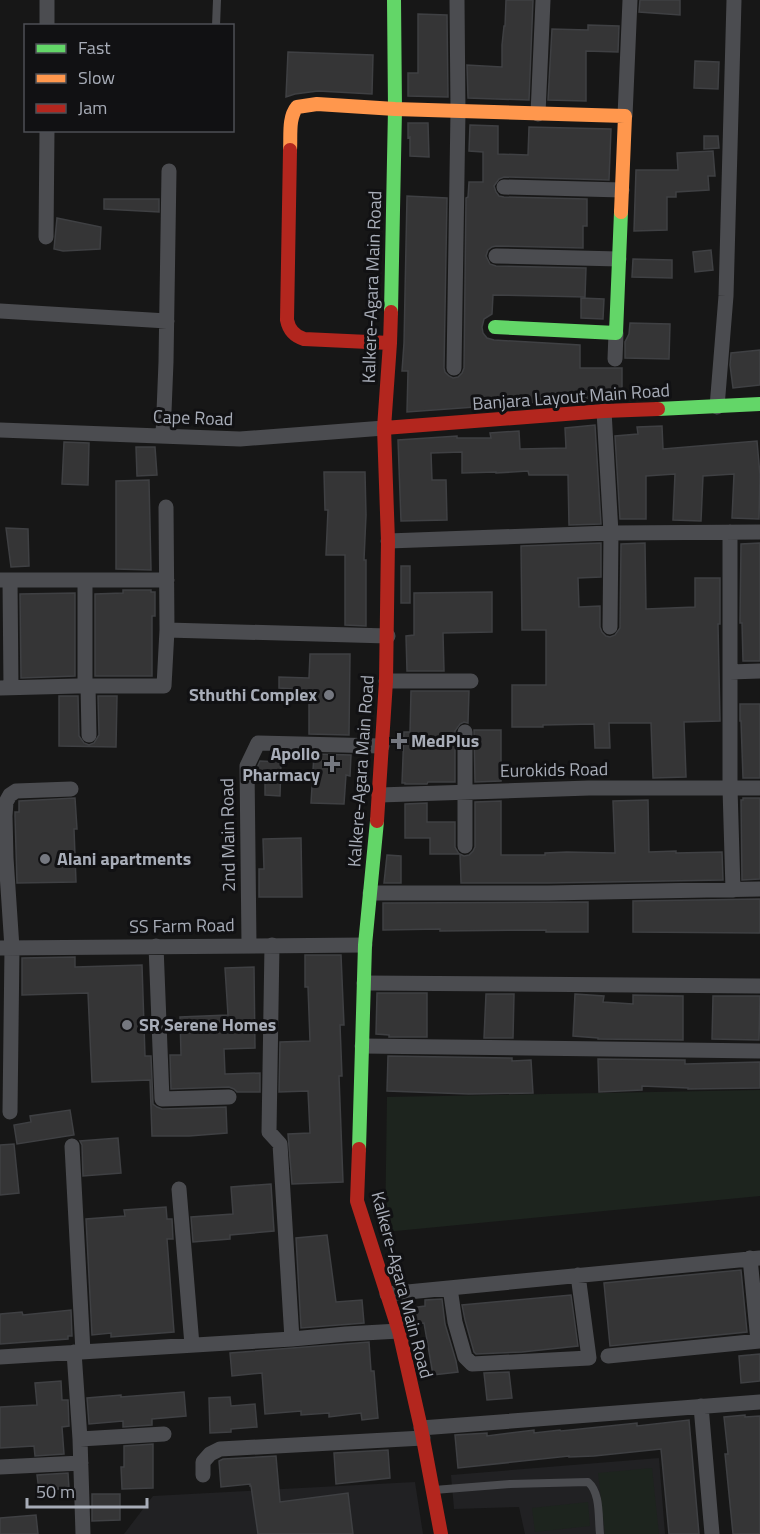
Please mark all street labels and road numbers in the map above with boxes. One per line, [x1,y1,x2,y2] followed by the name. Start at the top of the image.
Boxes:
[355,190,388,384] street label: Kalkere-Agara Main Road
[471,376,671,417] street label: Banjara Layout Main Road
[152,403,234,432] street label: Cape Road
[340,674,381,868] street label: Kalkere-Agara Main Road
[500,755,608,784] street label: Eurokids Road
[213,778,242,892] street label: 2nd Main Road
[129,911,235,940] street label: SS Farm Road
[365,1188,440,1381] street label: Kalkere-Agara Main Road

